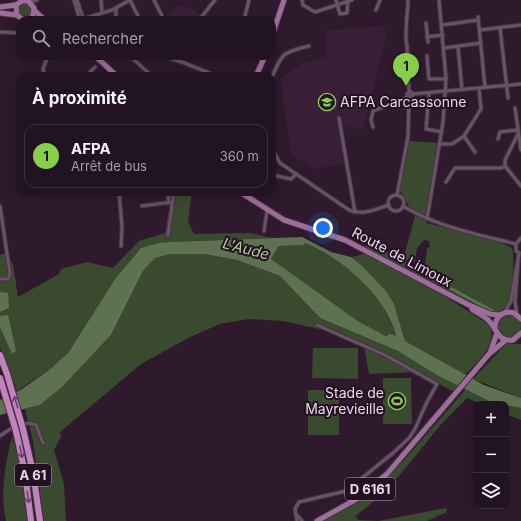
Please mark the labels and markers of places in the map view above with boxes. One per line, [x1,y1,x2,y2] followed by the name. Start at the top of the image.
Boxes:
[393,53,419,86] pin: 1
[317,92,337,112] school or university icon: AFPA Carcassonne
[340,93,466,110] place label: AFPA Carcassonne
[305,384,384,417] place label: Stade de Mayrevieille
[387,391,407,411] sports icon: Stade de Mayrevieille

